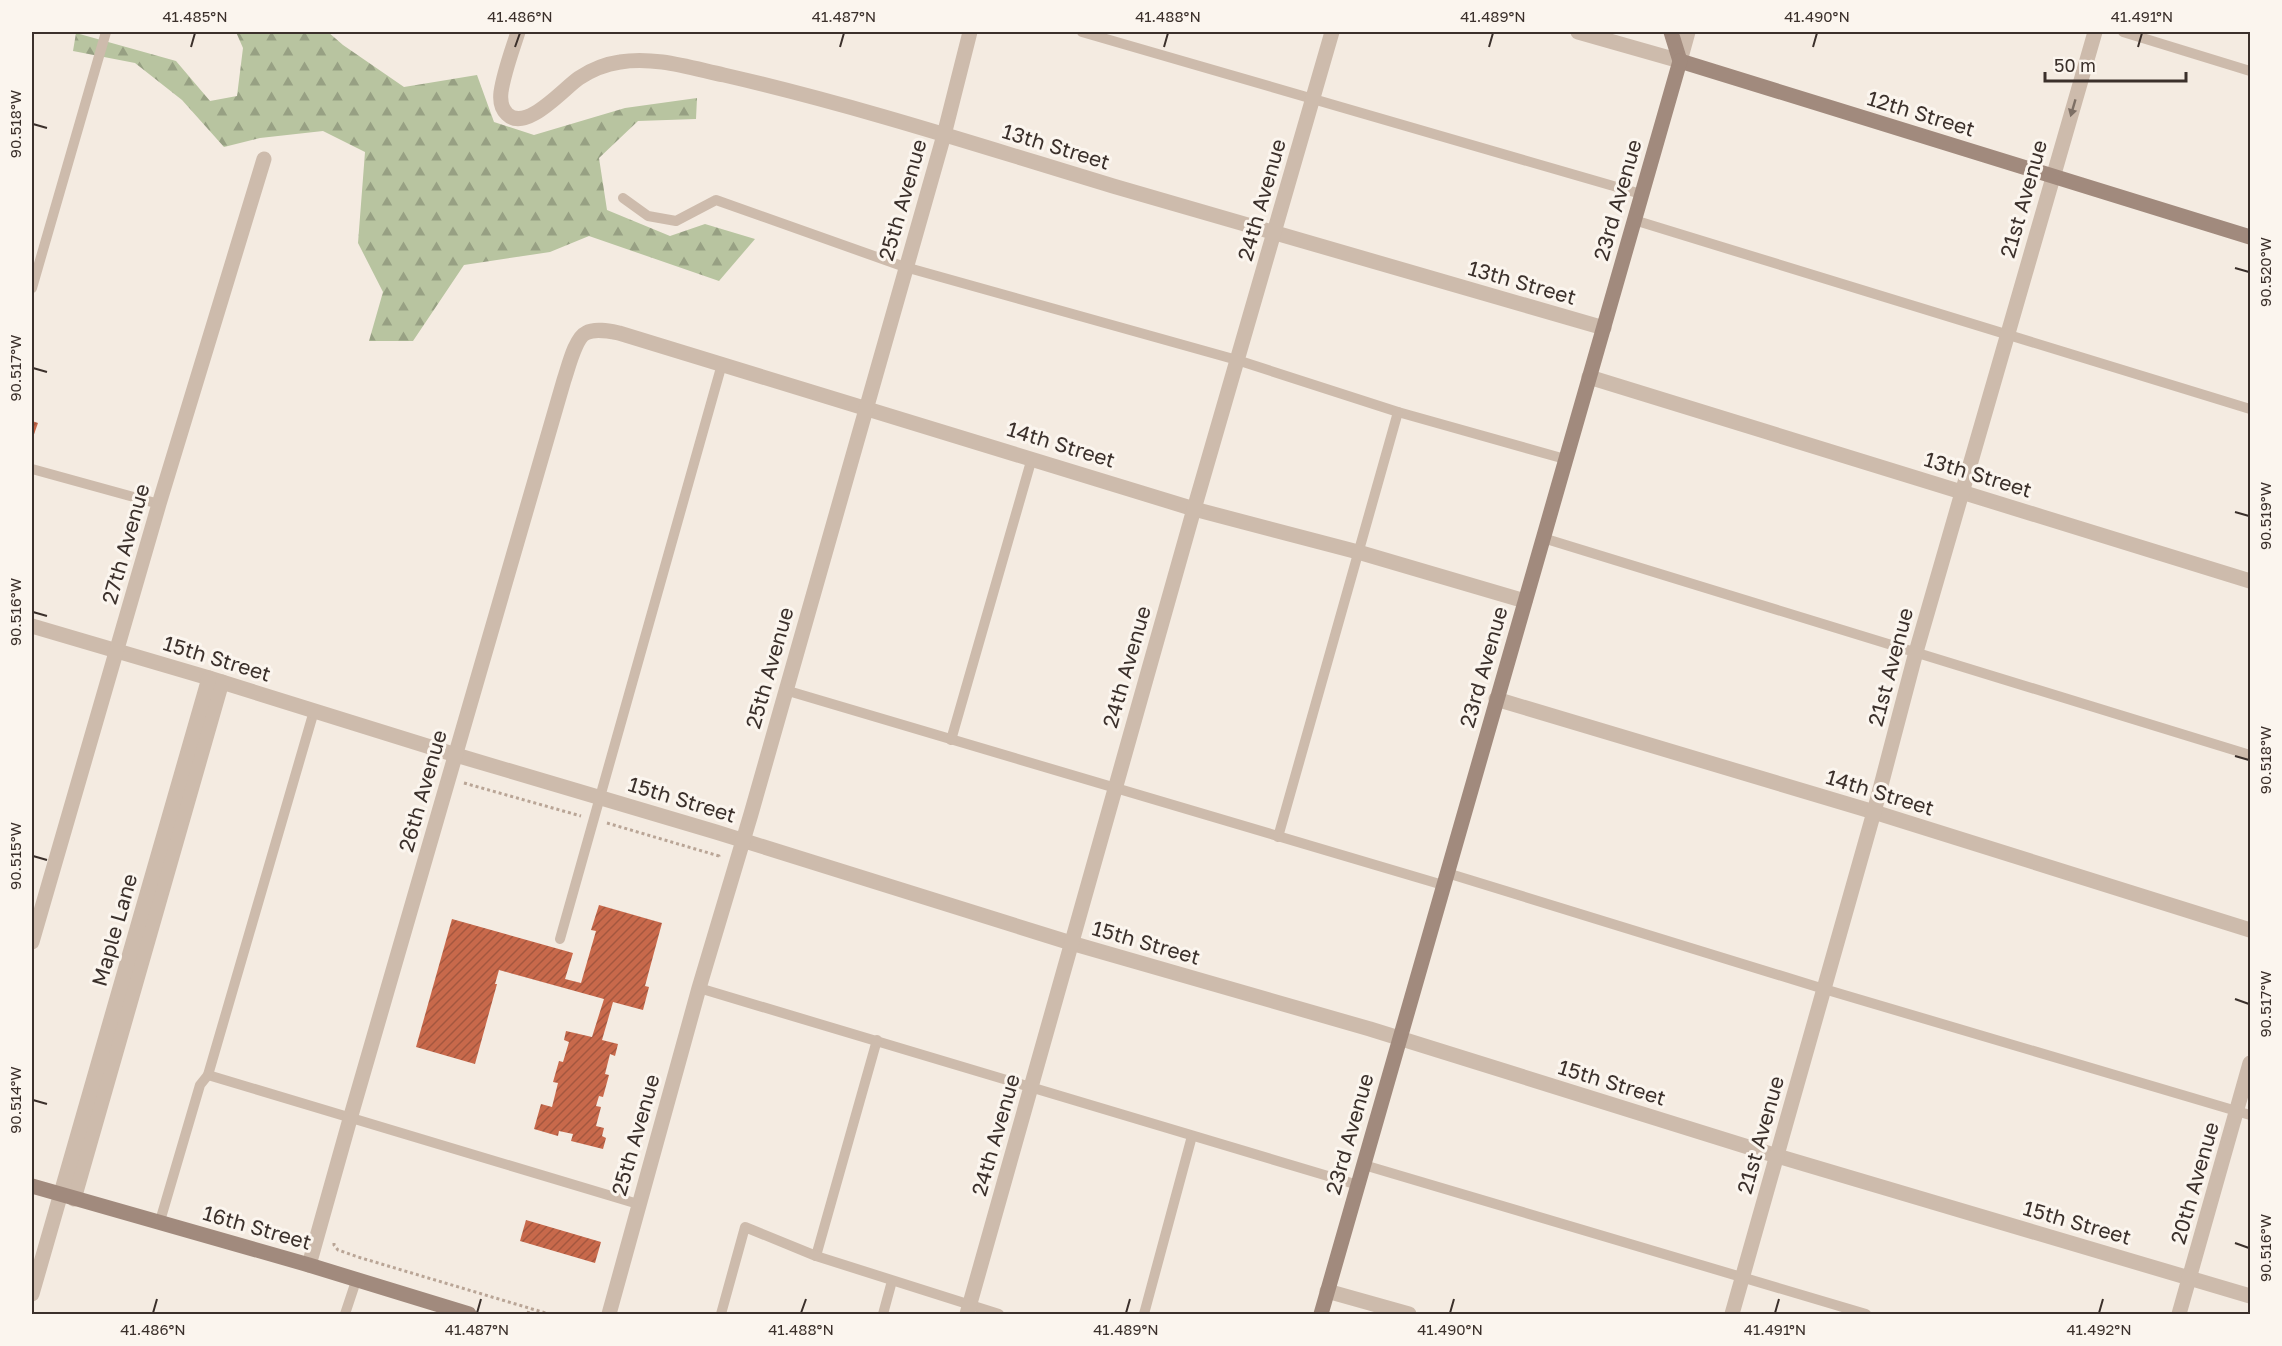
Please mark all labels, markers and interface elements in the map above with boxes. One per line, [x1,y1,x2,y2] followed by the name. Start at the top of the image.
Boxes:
[162,7,228,25] text: 41.485°N
[487,7,553,25] text: 41.486°N
[812,7,876,25] text: 41.487°N
[1135,7,1201,25] text: 41.488°N
[1460,7,1526,25] text: 41.489°N
[1784,7,1850,25] text: 41.490°N
[2111,7,2173,25] text: 41.491°N
[2045,45,2186,83] scale bar
[2054,54,2096,76] text: 50 m
[1864,84,1978,142] street label: 12th Street
[6,90,24,158] text: 90.518°W
[2068,99,2077,117] one-way arrow
[999,117,1113,175] street label: 13th Street
[872,136,932,263] street label: 25th Avenue
[1231,136,1291,264] street label: 24th Avenue
[1587,136,1647,263] street label: 23rd Avenue
[1994,137,2052,261] street label: 21st Avenue
[2256,237,2274,307] text: 90.520°W
[1465,254,1579,310] street label: 13th Street
[6,334,24,402] text: 90.517°W
[1004,415,1119,473] street label: 14th Street
[1921,445,2035,503] street label: 13th Street
[95,481,155,607] street label: 27th Avenue
[2256,482,2274,550] text: 90.519°W
[6,578,24,646] text: 90.516°W
[1096,603,1156,731] street label: 24th Avenue
[1453,603,1513,730] street label: 23rd Avenue
[739,604,799,731] street label: 25th Avenue
[1862,605,1918,729] street label: 21st Avenue
[160,629,274,687] street label: 15th Street
[2256,726,2274,794] text: 90.518°W
[392,727,452,855] street label: 26th Avenue
[1823,763,1938,821] street label: 14th Street
[625,770,739,828] street label: 15th Street
[6,822,24,890] text: 90.515°W
[86,870,143,989] street label: Maple Lane
[1089,914,1203,970] street label: 15th Street
[2256,970,2274,1038] text: 90.517°W
[1555,1053,1669,1111] street label: 15th Street
[6,1066,24,1134] text: 90.514°W
[1319,1070,1379,1197] street label: 23rd Avenue
[605,1071,665,1198] street label: 25th Avenue
[965,1071,1025,1199] street label: 24th Avenue
[1731,1073,1789,1197] street label: 21st Avenue
[2164,1119,2224,1247] street label: 20th Avenue
[2020,1194,2134,1250] street label: 15th Street
[200,1199,315,1255] street label: 16th Street
[2256,1214,2274,1282] text: 90.516°W
[120,1320,186,1338] text: 41.486°N
[445,1320,509,1338] text: 41.487°N
[768,1320,834,1338] text: 41.488°N
[1093,1320,1159,1338] text: 41.489°N
[1417,1320,1483,1338] text: 41.490°N
[1744,1320,1806,1338] text: 41.491°N
[2066,1320,2132,1338] text: 41.492°N

